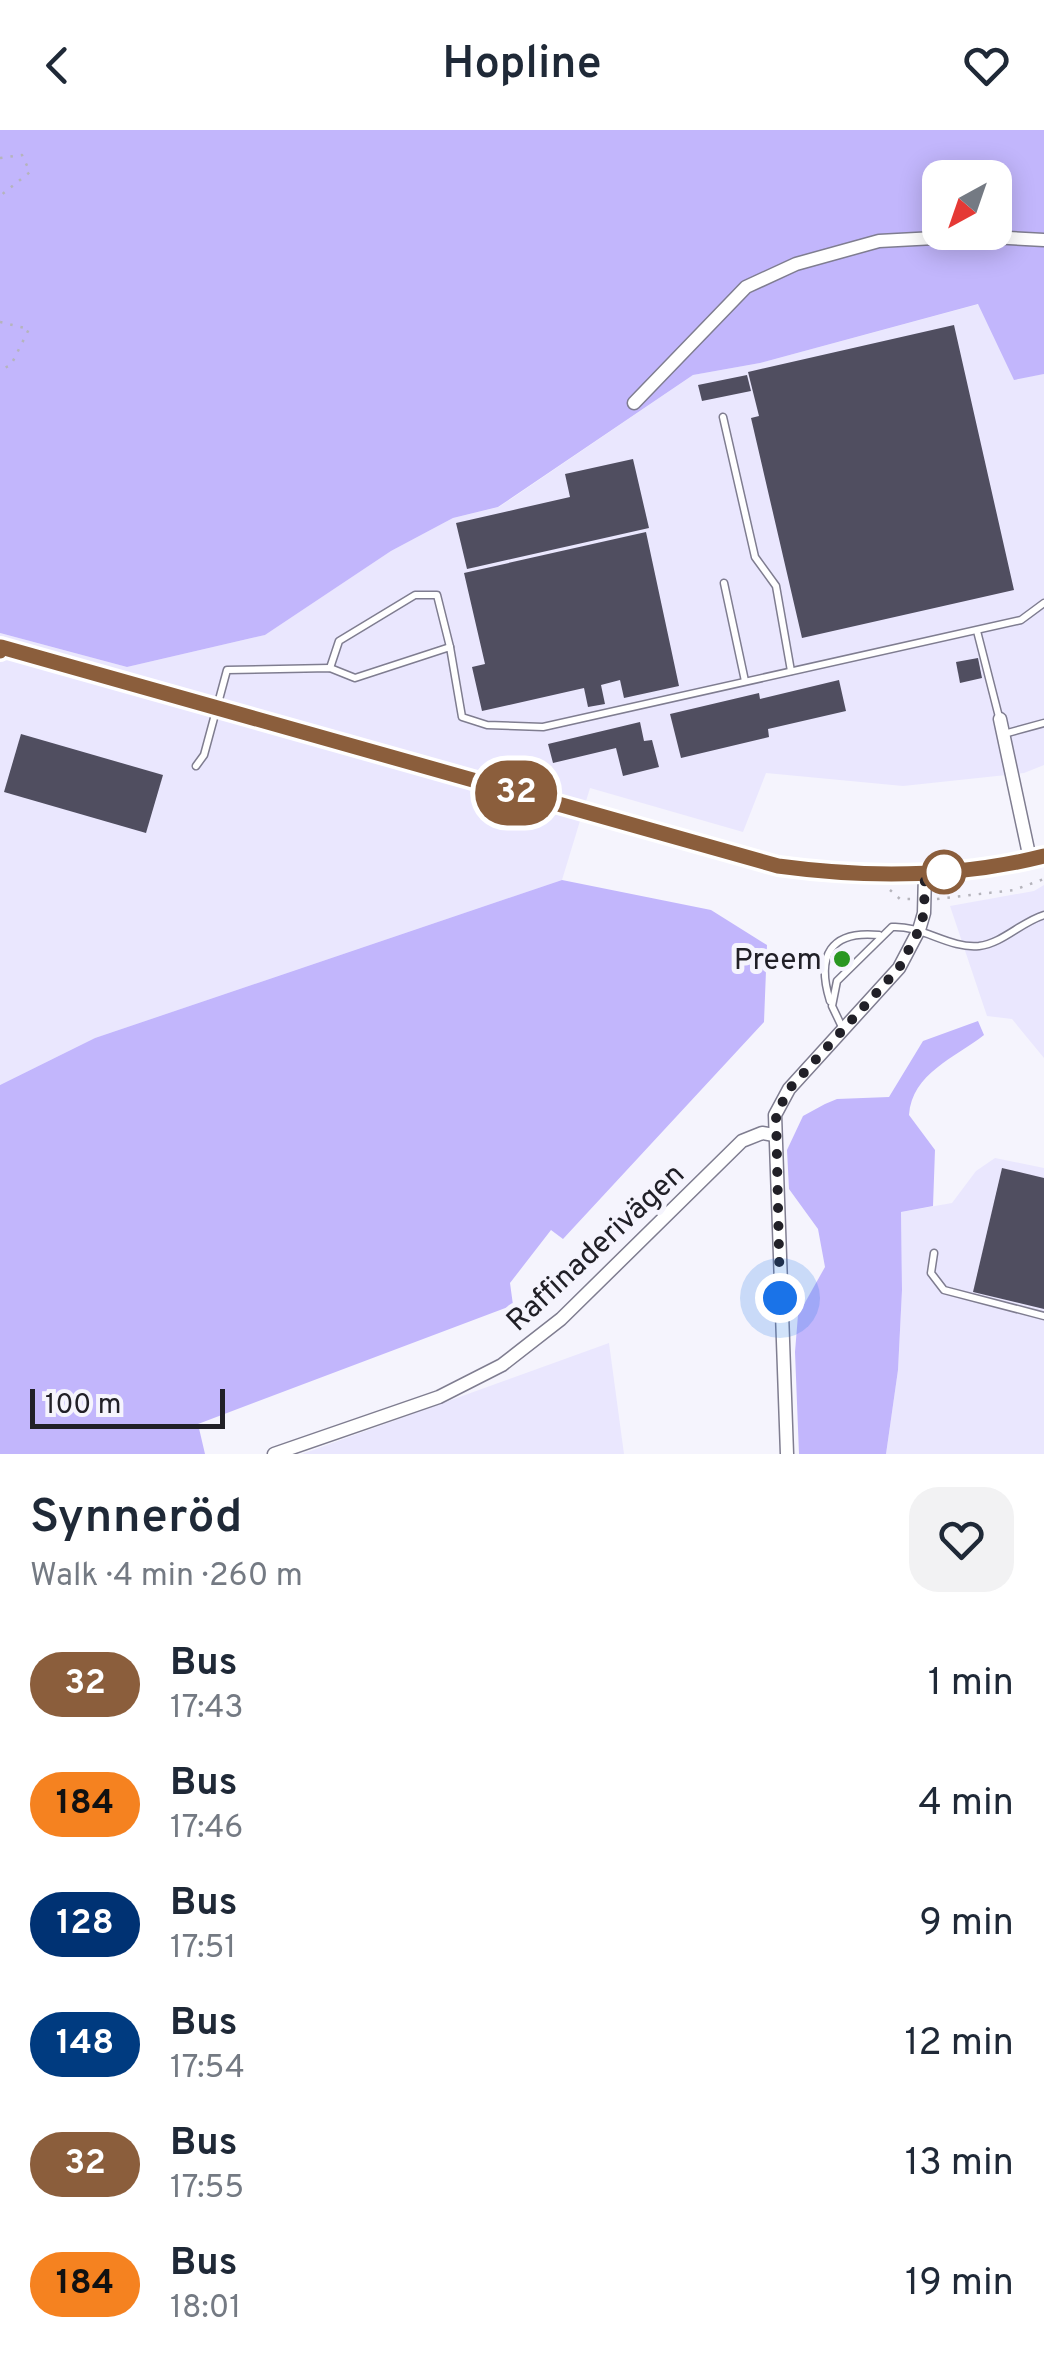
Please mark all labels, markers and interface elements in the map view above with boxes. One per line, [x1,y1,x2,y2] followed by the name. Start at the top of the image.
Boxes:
[442,37,602,94] text: Hopline
[30,38,85,93] icon: back
[959,38,1014,93] icon: heart
[922,160,1012,250] north arrow
[922,160,1012,250] map controls
[471,760,561,826] line badge: 32
[495,771,537,815] text: 32
[923,851,965,893] unlabelled marker
[734,943,822,980] place label: Preem
[831,948,853,970] marker: Preem
[500,1157,693,1341] street label: Raffinaderivägen
[755,1273,805,1323] your location
[30,1384,225,1428] scale bar
[45,1388,121,1424] text: 100 m
[909,1487,1014,1592] button: heart
[30,1489,242,1549] text: Synneröd
[30,1557,303,1597] text: Walk · 4 min · 260 m
[170,1640,237,1689] text: Bus
[928,1660,1014,1709] text: 1 min
[64,1662,106,1706] text: 32
[170,1689,244,1729] text: 17:43
[170,1760,237,1809] text: Bus
[918,1780,1014,1829] text: 4 min
[56,1782,114,1826] text: 184
[170,1809,243,1849] text: 17:46
[170,1880,237,1929] text: Bus
[919,1900,1014,1949] text: 9 min
[56,1902,114,1946] text: 128
[170,1929,236,1969] text: 17:51
[170,2000,237,2049] text: Bus
[904,2020,1014,2069] text: 12 min
[56,2022,114,2066] text: 148
[170,2049,245,2089] text: 17:54
[170,2120,237,2169] text: Bus
[905,2140,1014,2189] text: 13 min
[64,2142,106,2186] text: 32
[170,2169,244,2209] text: 17:55
[170,2240,237,2289] text: Bus
[905,2260,1014,2309] text: 19 min
[56,2262,114,2306] text: 184
[170,2289,241,2329] text: 18:01

